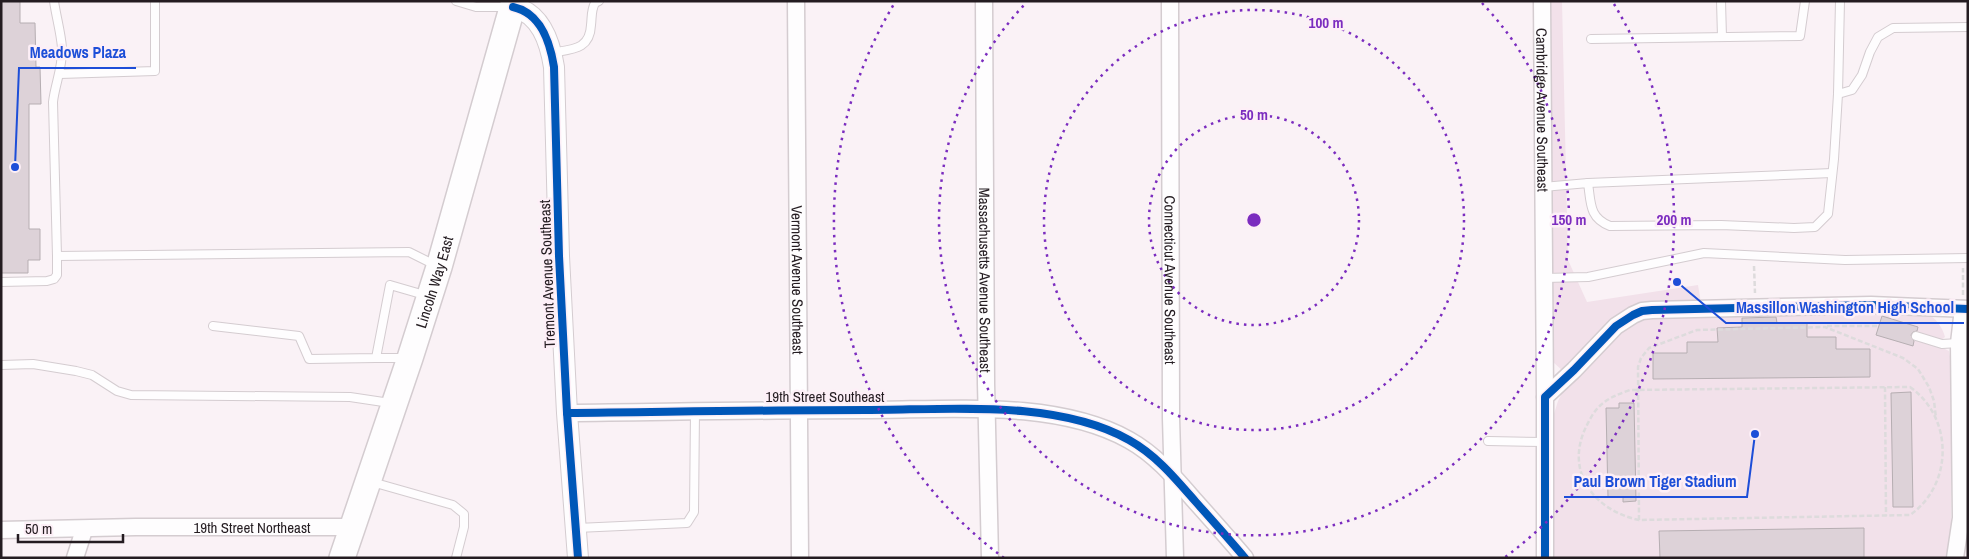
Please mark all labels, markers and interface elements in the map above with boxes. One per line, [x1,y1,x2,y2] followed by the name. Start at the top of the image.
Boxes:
[1309,12,1343,33] text: 100 m
[1532,28,1554,193] street label: Cambridge Avenue Southeast
[19,37,136,68] callout: Meadows Plaza
[30,41,127,63] text: Meadows Plaza
[1240,104,1268,125] text: 50 m
[974,187,996,373] street label: Massachusetts Avenue Southeast
[1160,196,1181,365] street label: Connecticut Avenue Southeast
[534,199,560,349] street label: Tremont Avenue Southeast
[787,205,809,355] street label: Vermont Avenue Southeast
[1552,209,1586,230] text: 150 m
[1657,209,1691,230] text: 200 m
[1245,211,1263,229] centre of rings
[410,233,458,331] street label: Lincoln Way East
[1726,292,1964,323] callout: Massillon Washington High School
[1736,296,1954,318] text: Massillon Washington High School
[766,386,885,407] street label: 19th Street Southeast
[1564,466,1747,497] callout: Paul Brown Tiger Stadium
[1573,470,1737,492] text: Paul Brown Tiger Stadium
[18,512,122,544] scale bar
[193,517,311,538] street label: 19th Street Northeast
[25,518,52,539] text: 50 m

